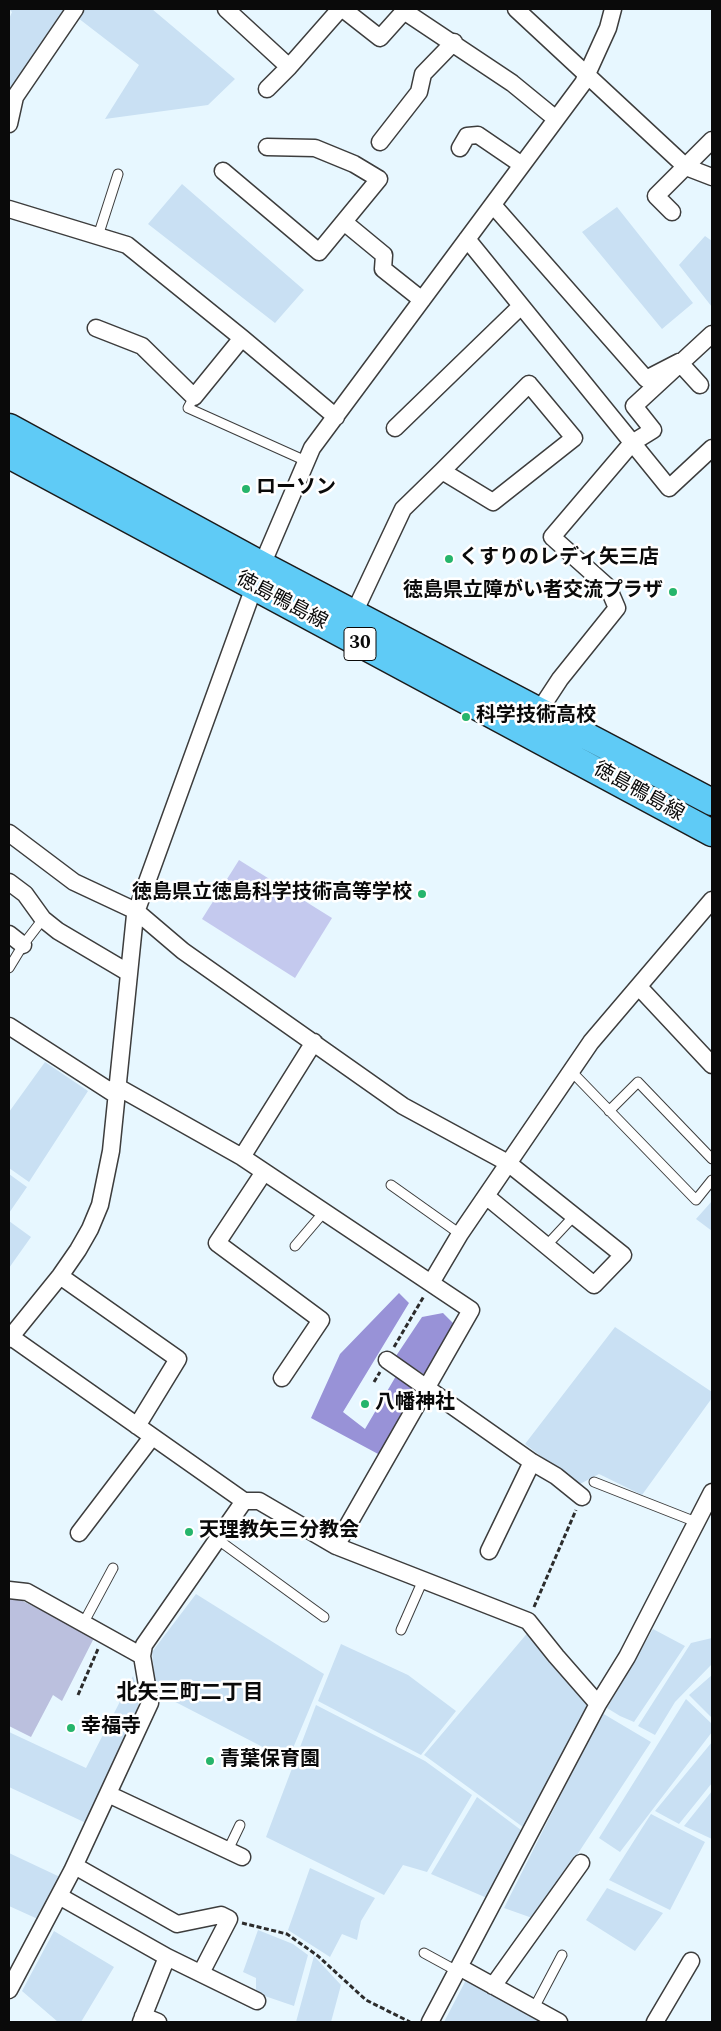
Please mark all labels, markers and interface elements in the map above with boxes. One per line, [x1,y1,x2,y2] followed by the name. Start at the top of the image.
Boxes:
[256,477,336,501] place label: ローソン
[240,483,252,495] marker: ローソン
[459,547,659,571] place label: くすりのレディ矢三店
[443,553,455,565] marker: くすりのレディ矢三店
[231,568,331,636] street label: 徳島鴨島線
[403,580,663,604] place label: 徳島県立障がい者交流プラザ
[667,586,679,598] marker: 徳島県立障がい者交流プラザ
[344,628,376,661] road number: 30
[476,705,596,729] place label: 科学技術高校
[460,711,472,723] marker: 科学技術高校
[588,758,688,828] street label: 徳島鴨島線
[132,882,412,906] place label: 徳島県立徳島科学技術高等学校
[416,888,428,900] marker: 徳島県立徳島科学技術高等学校
[375,1392,455,1416] place label: 八幡神社
[359,1398,371,1410] marker: 八幡神社
[199,1520,359,1544] place label: 天理教矢三分教会
[183,1526,195,1538] marker: 天理教矢三分教会
[117,1682,263,1708] district label: 北矢三町二丁目
[81,1716,141,1740] place label: 幸福寺
[65,1722,77,1734] marker: 幸福寺
[220,1749,320,1773] place label: 青葉保育園
[204,1755,216,1767] marker: 青葉保育園

